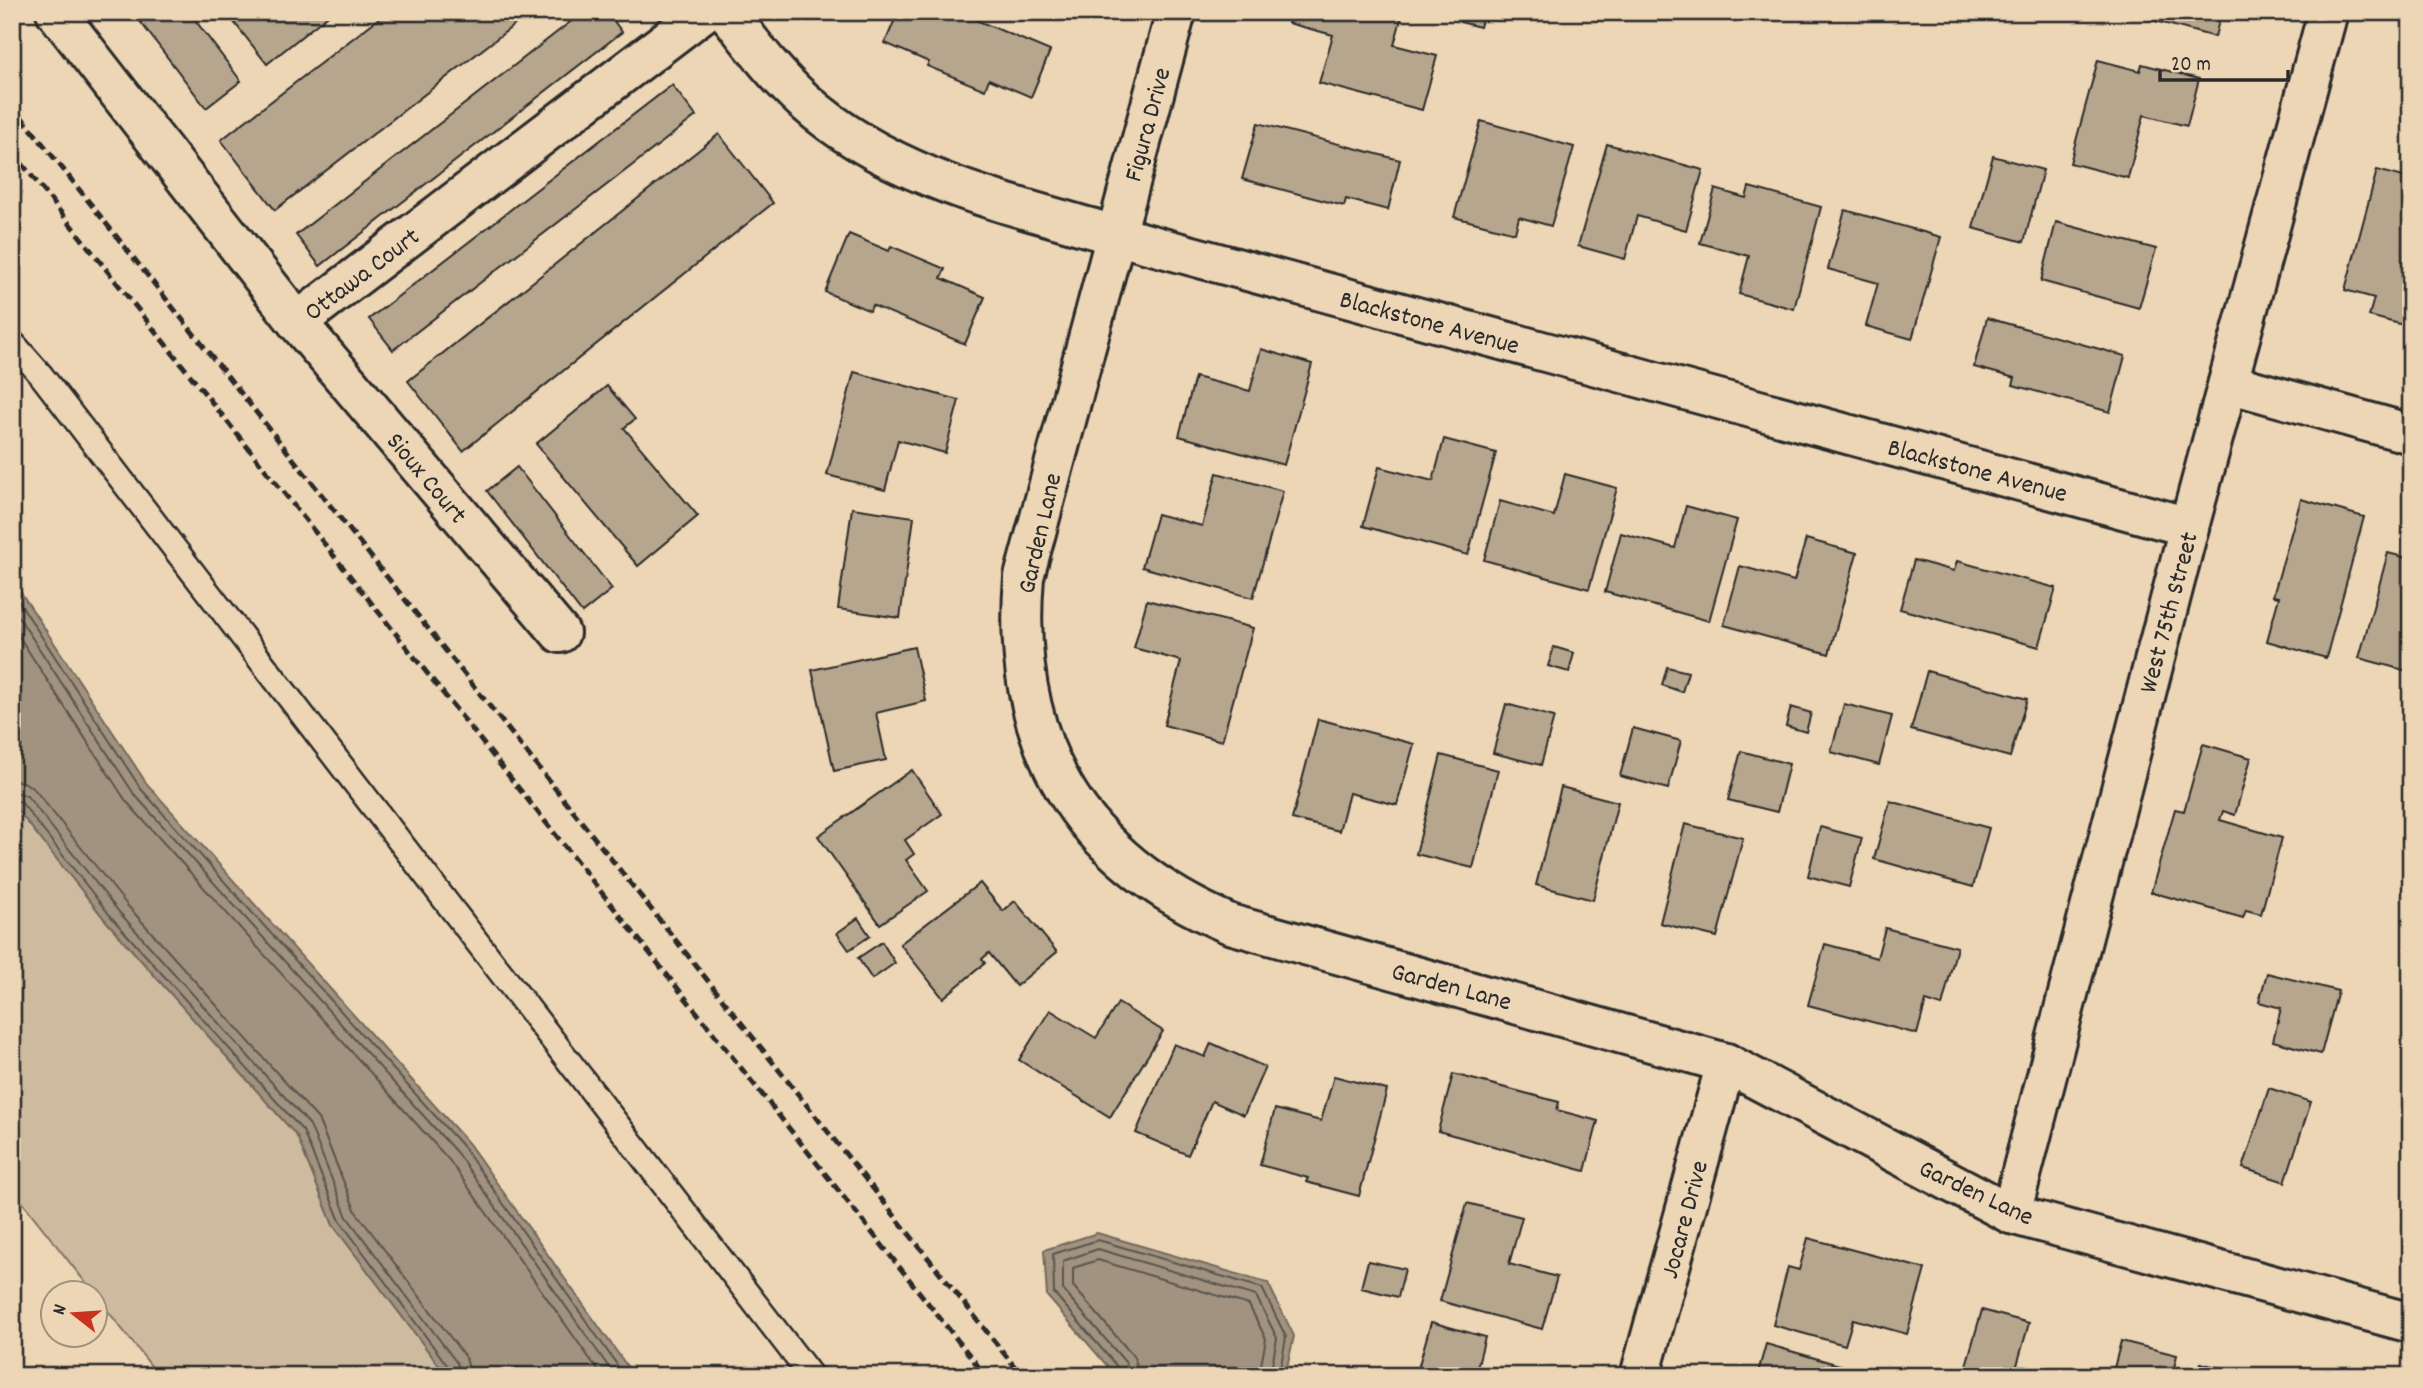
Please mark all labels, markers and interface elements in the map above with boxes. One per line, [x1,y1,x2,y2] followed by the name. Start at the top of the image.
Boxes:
[2160,38,2288,82] scale bar
[2171,51,2211,81] text: 20 m
[1116,64,1182,186] street label: Figura Drive
[298,220,429,332] street label: Ottawa Court
[1335,283,1523,366] street label: Blackstone Avenue
[376,425,475,533] street label: Sioux Court
[1883,431,2071,514] street label: Blackstone Avenue
[1010,470,1073,598] street label: Garden Lane
[2131,528,2210,698] street label: West 75th Street
[1387,955,1515,1022] street label: Garden Lane
[1912,1151,2039,1237] street label: Garden Lane
[1653,1157,1720,1283] street label: Jocare Drive
[38,1280,108,1350] north arrow
[47,1302,75,1318] text: N

